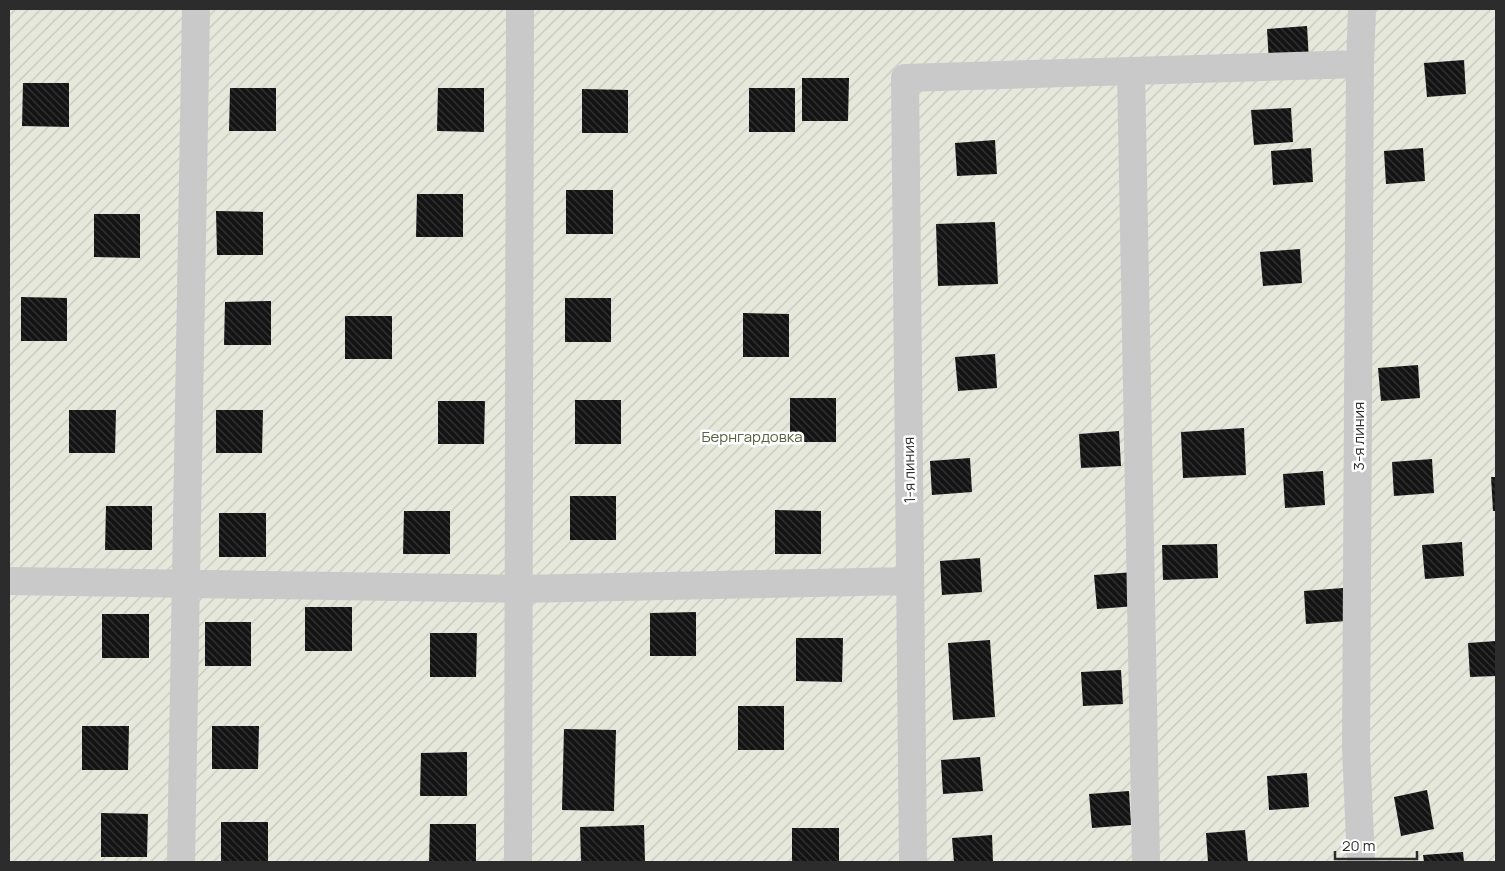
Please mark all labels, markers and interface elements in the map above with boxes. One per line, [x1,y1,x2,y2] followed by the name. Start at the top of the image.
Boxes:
[1348,402,1369,470] street label: 3-я линия
[701,426,803,447] park label: Бернгардовка
[898,437,920,503] street label: 1-я линия
[1335,828,1418,860] scale bar
[1342,835,1375,856] text: 20 m

